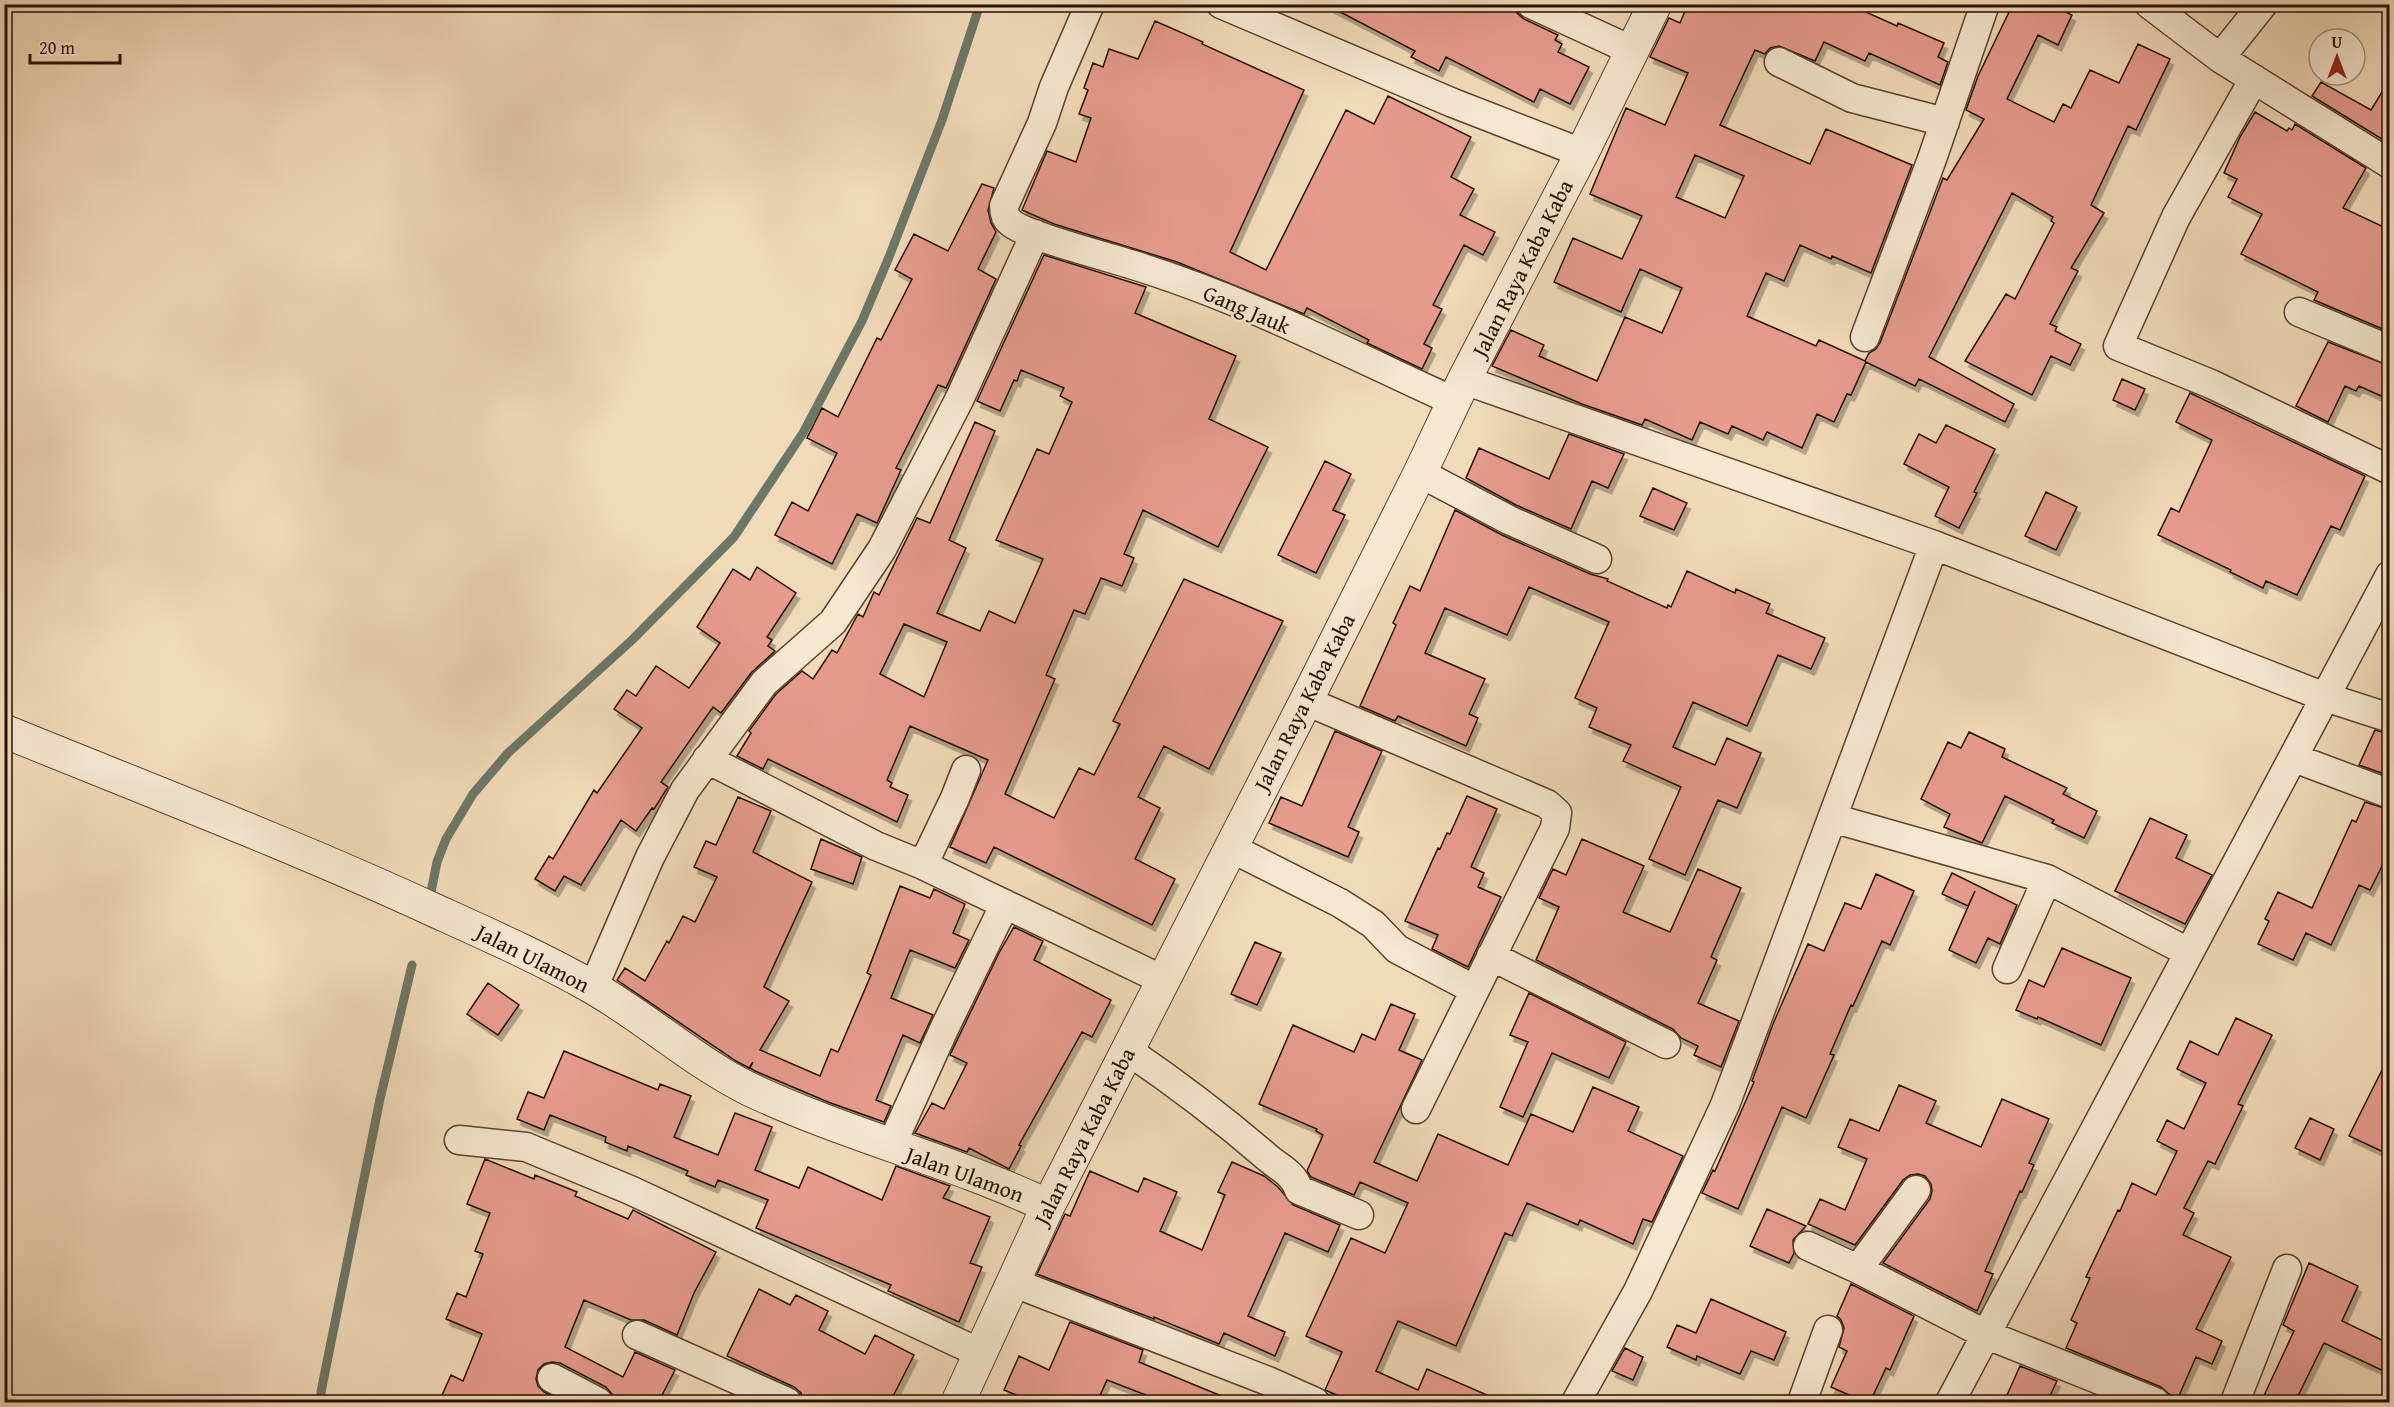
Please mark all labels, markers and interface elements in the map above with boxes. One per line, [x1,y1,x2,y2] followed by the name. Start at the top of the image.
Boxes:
[30,27,120,65] scale bar
[2307,27,2367,87] north arrow
[2332,30,2343,54] text: U
[39,34,75,61] text: 20 m
[1462,173,1581,365] street label: Jalan Raya Kaba Kaba
[1198,276,1296,342] street label: Gang Jauk
[1244,607,1363,799] street label: Jalan Raya Kaba Kaba
[468,914,596,1001] street label: Jalan Ulamon
[1024,1041,1143,1233] street label: Jalan Raya Kaba Kaba
[899,1137,1029,1210] street label: Jalan Ulamon

